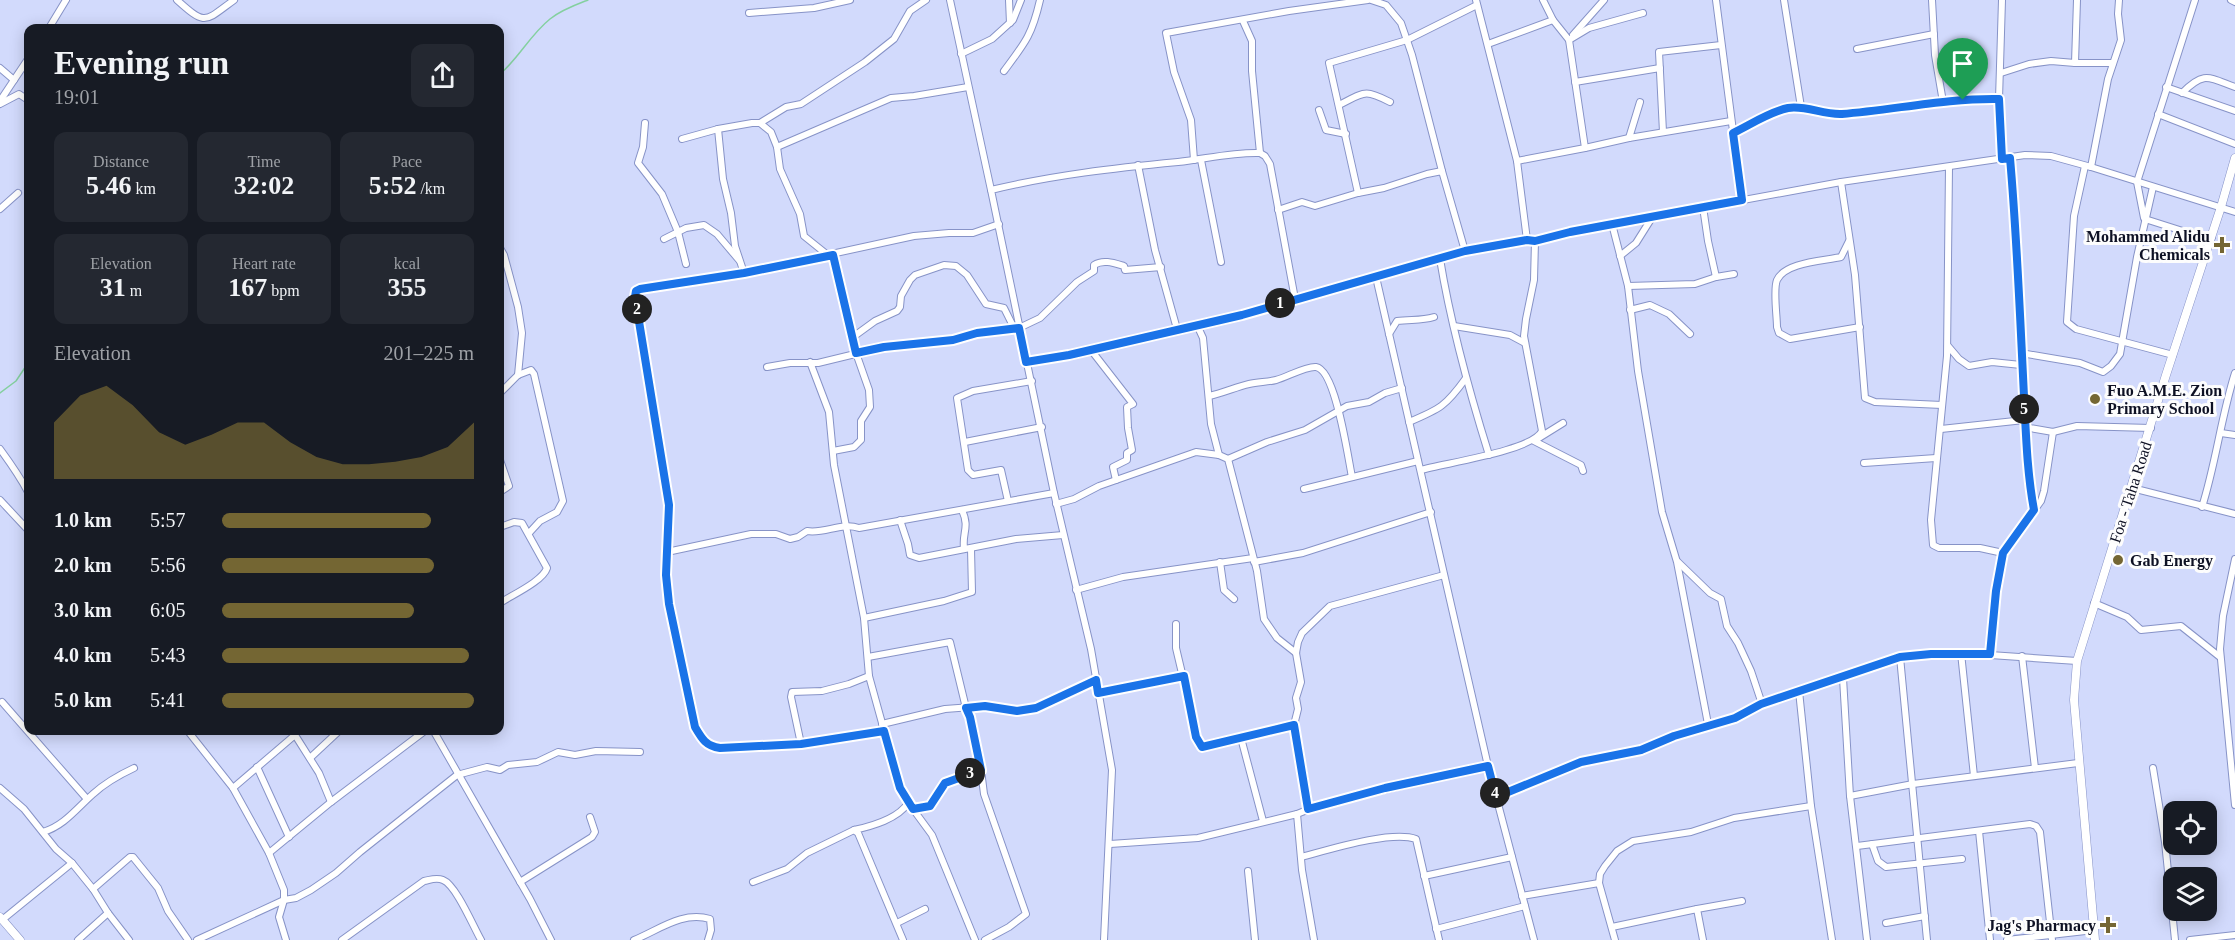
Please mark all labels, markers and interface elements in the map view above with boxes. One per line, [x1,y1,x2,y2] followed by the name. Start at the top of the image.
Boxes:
[1937,38,1988,100] pin
[411,44,474,107] button: share
[54,45,229,81] text: Evening run
[1946,47,1979,80] icon: arrive
[54,86,100,108] text: 19:01
[93,153,149,170] text: Distance
[247,153,281,170] text: Time
[392,153,422,170] text: Pace
[86,171,132,200] text: 5.46
[234,171,294,200] text: 32:02
[369,171,416,200] text: 5:52
[132,180,156,197] text: km
[416,180,445,197] text: /km
[2086,228,2210,263] place label: Mohammed Alidu Chemicals
[2215,238,2229,252] marker: Mohammed Alidu Chemicals
[90,255,152,272] text: Elevation
[232,255,296,272] text: Heart rate
[394,255,420,272] text: kcal
[100,273,126,302] text: 31
[228,273,267,302] text: 167
[388,273,427,302] text: 355
[126,282,142,299] text: m
[267,282,300,299] text: bpm
[1265,288,1295,318] pin: 1
[622,294,652,324] pin: 2
[1276,294,1284,311] text: 1
[633,300,641,317] text: 2
[54,342,131,364] text: Elevation
[383,342,474,364] text: 201–225 m
[2107,382,2222,418] place label: Fuo A.M.E. Zion Primary School
[2088,392,2102,406] marker: Fuo A.M.E. Zion Primary School
[2009,394,2039,424] pin: 5
[2020,400,2028,417] text: 5
[2106,439,2155,545] street label: Foa - Taha Road
[54,509,112,531] text: 1.0 km
[150,509,186,531] text: 5:57
[2130,552,2213,570] place label: Gab Energy
[2111,553,2125,567] marker: Gab Energy
[54,554,112,576] text: 2.0 km
[150,554,186,576] text: 5:56
[54,599,112,621] text: 3.0 km
[150,599,186,621] text: 6:05
[54,644,112,666] text: 4.0 km
[150,644,186,666] text: 5:43
[54,689,112,711] text: 5.0 km
[150,689,186,711] text: 5:41
[955,758,985,788] pin: 3
[966,764,974,781] text: 3
[1480,778,1510,808] pin: 4
[1491,784,1499,801] text: 4
[2163,801,2217,921] map controls
[2163,801,2217,855] button: locate
[2163,867,2217,921] button: layers
[1987,917,2096,935] place label: Jag's Pharmacy
[2101,918,2115,932] marker: Jag's Pharmacy

